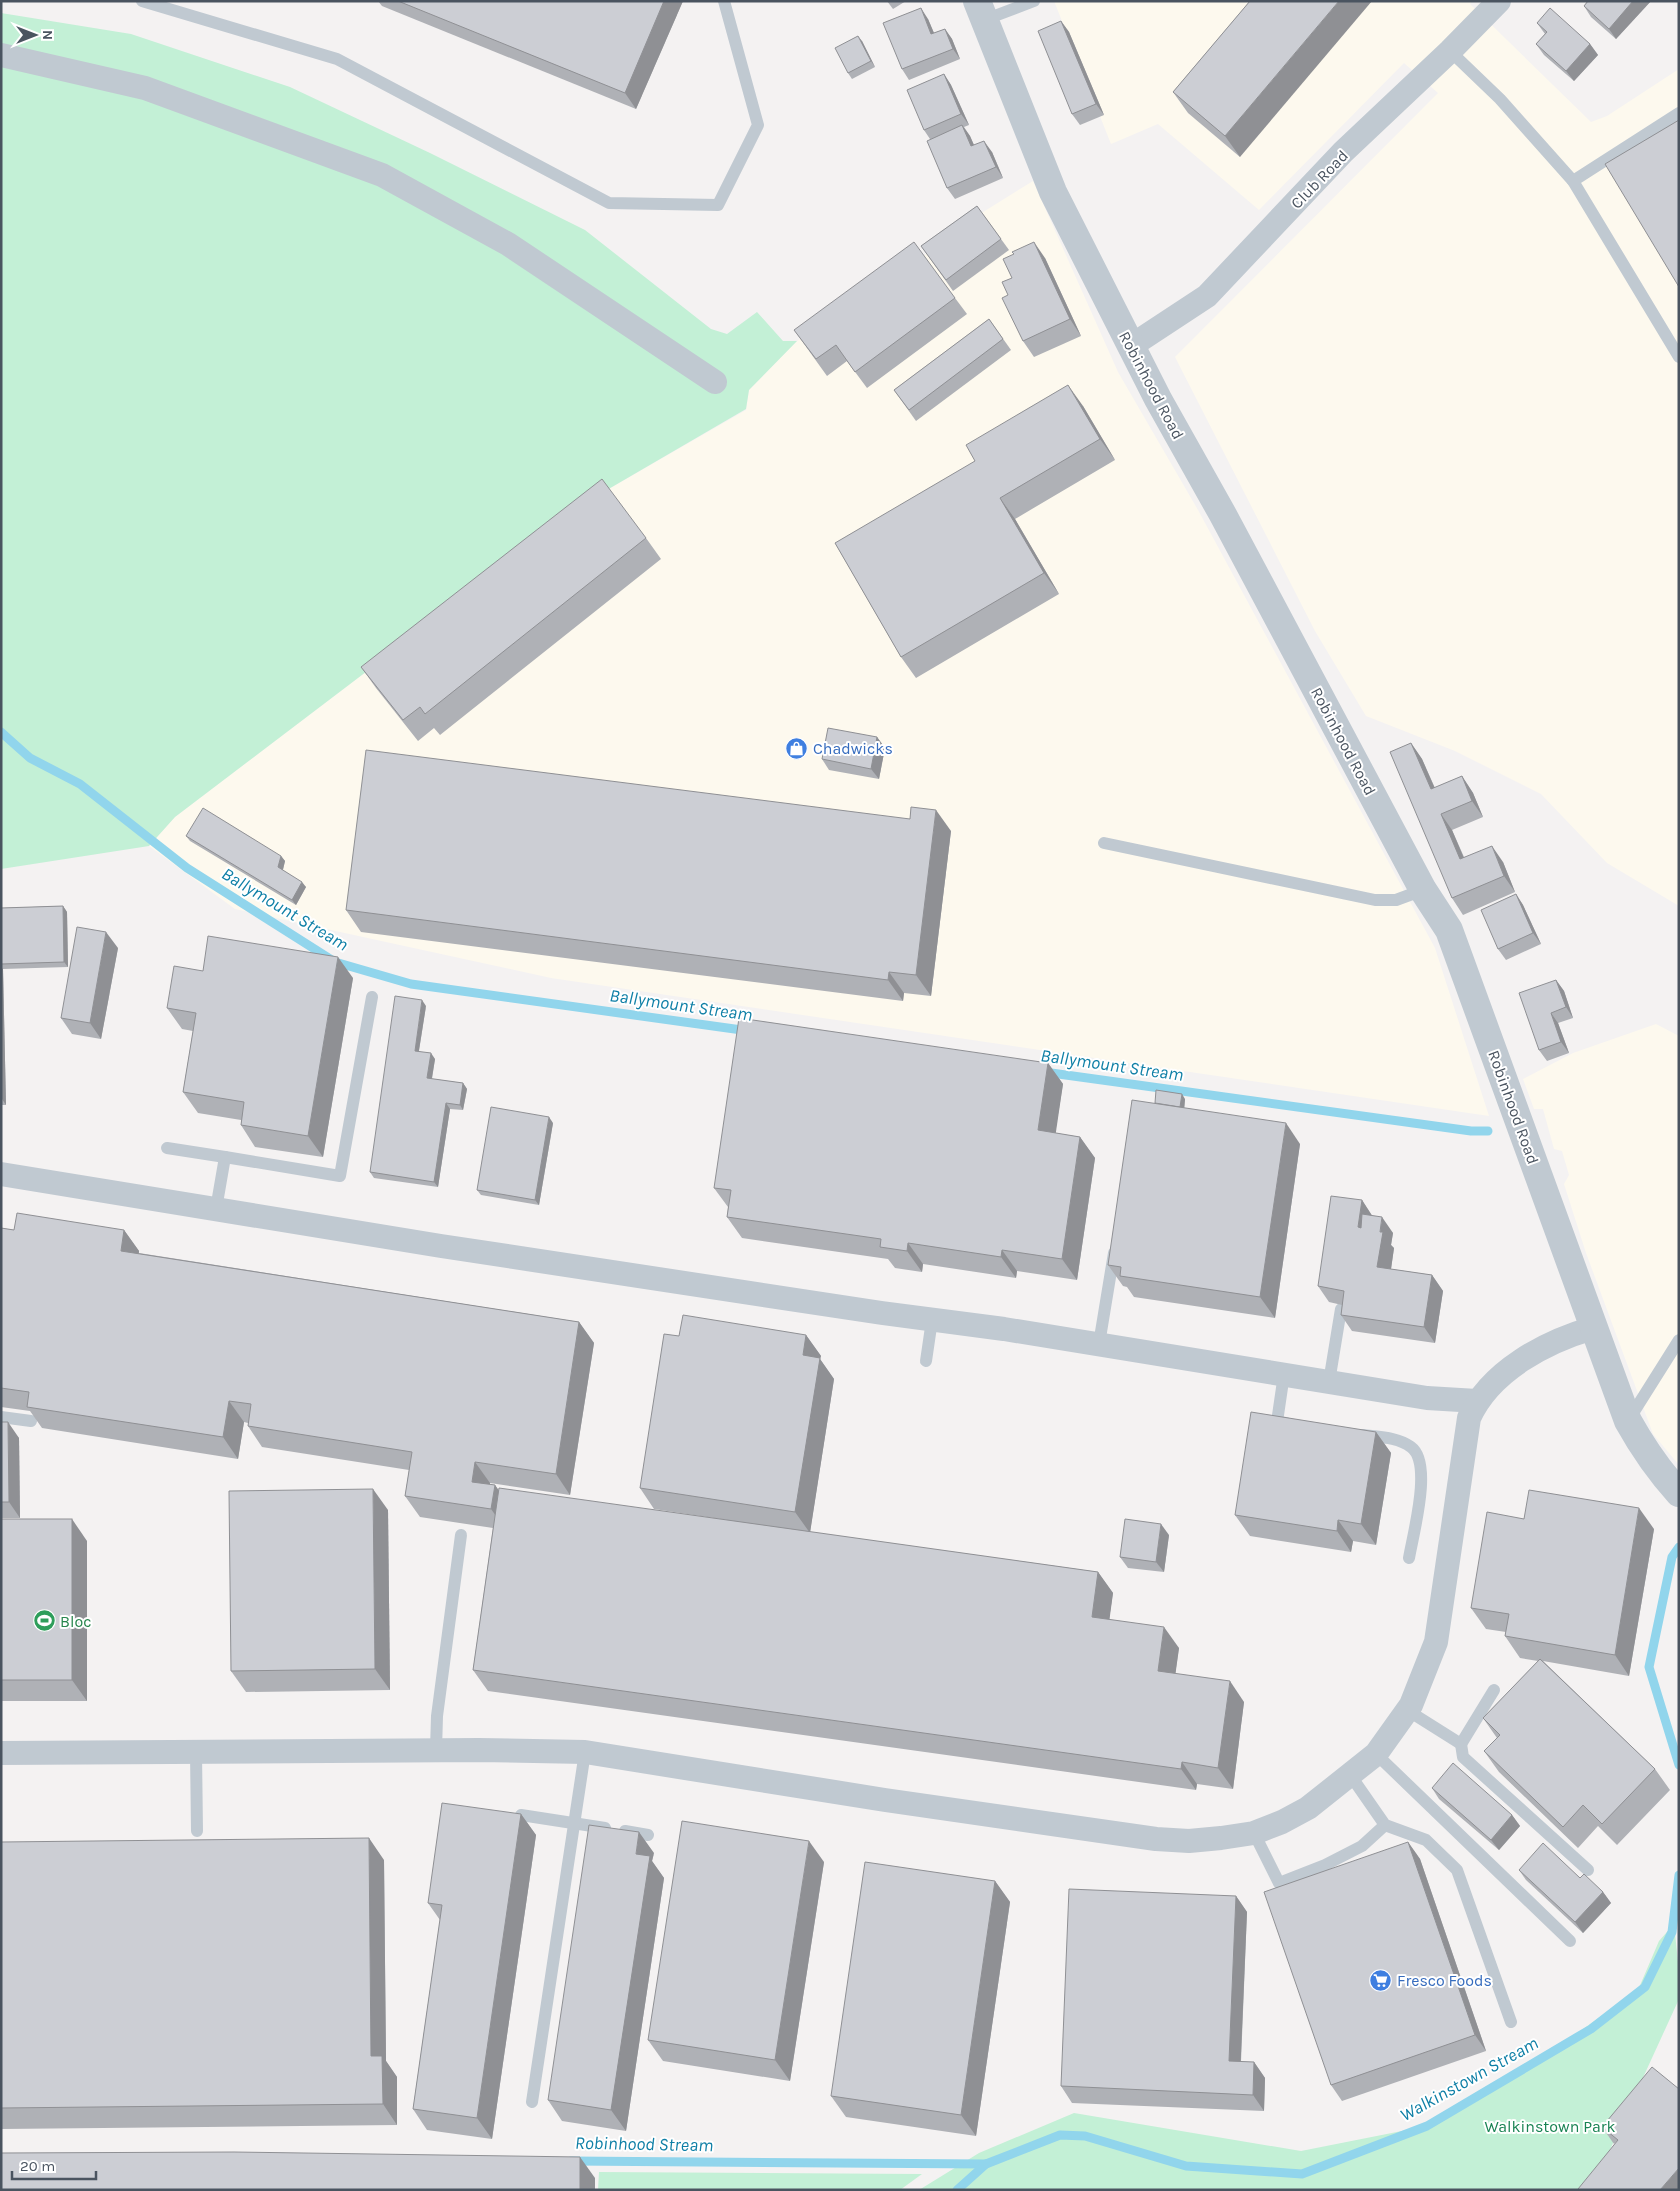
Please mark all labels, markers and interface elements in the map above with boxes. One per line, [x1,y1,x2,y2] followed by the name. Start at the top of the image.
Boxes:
[10,10,60,60] north arrow
[39,30,56,40] text: N
[1287,146,1352,213] street label: Club Road
[1115,328,1188,443] street label: Robinhood Road
[1307,684,1380,799] street label: Robinhood Road
[785,736,809,760] shop icon: Chadwicks
[813,739,893,758] place label: Chadwicks
[218,862,352,956] water label: Ballymount Stream
[608,984,754,1026] water label: Ballymount Stream
[1039,1044,1185,1086] water label: Ballymount Stream
[1484,1048,1543,1167] street label: Robinhood Road
[32,1609,56,1633] sports icon: Bloc
[60,1612,91,1631] place label: Bloc
[1369,1968,1393,1992] supermarket icon: Fresco Foods
[1397,1971,1492,1990] place label: Fresco Foods
[1396,2032,1542,2126] water label: Walkinstown Stream
[1484,2117,1616,2136] park label: Walkinstown Park
[575,2132,713,2156] water label: Robinhood Stream
[12,2148,96,2180] scale bar
[20,2157,55,2175] text: 20 m

